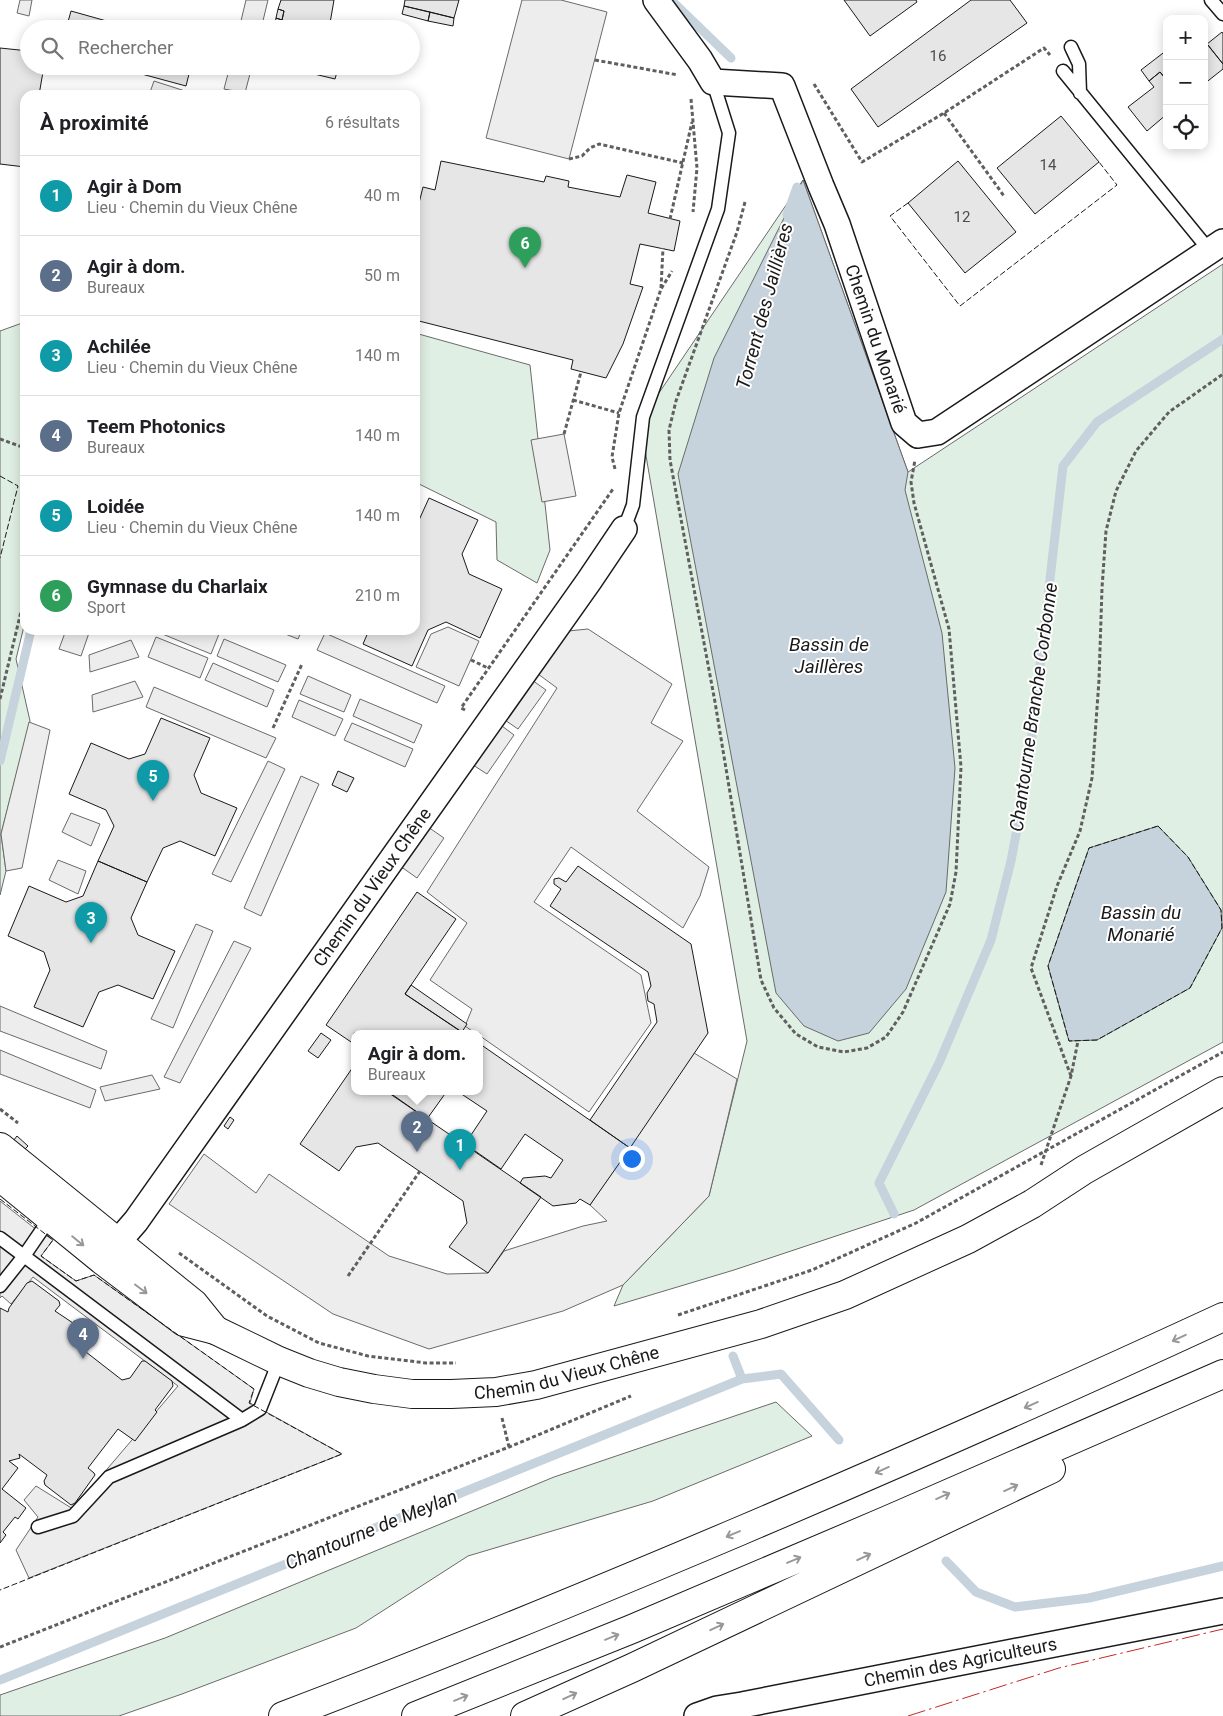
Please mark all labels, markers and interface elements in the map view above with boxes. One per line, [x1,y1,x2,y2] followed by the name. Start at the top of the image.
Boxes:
[1163,15,1208,150] map controls
[1163,15,1208,60] button: +
[20,20,420,75] search box
[38,34,66,62] icon: search
[78,36,173,59] text: Rechercher
[930,47,946,65] house number: 16
[1163,60,1208,105] button: −
[1163,105,1208,150] button: locate
[40,111,149,135] text: À proximité
[325,113,400,132] text: 6 résultats
[1040,156,1057,174] house number: 14
[87,175,182,198] text: Agir à Dom
[51,186,61,205] text: 1
[364,186,400,205] text: 40 m
[87,198,298,217] text: Lieu · Chemin du Vieux Chêne
[954,208,970,226] house number: 12
[731,221,798,392] water label: Torrent des Jaillières
[509,227,541,268] pin: 6
[87,255,186,278] text: Agir à dom.
[841,262,911,416] street label: Chemin du Monarié
[51,266,61,285] text: 2
[364,266,400,285] text: 50 m
[87,278,145,297] text: Bureaux
[87,335,151,358] text: Achilée
[51,346,61,365] text: 3
[355,346,400,365] text: 140 m
[87,358,298,377] text: Lieu · Chemin du Vieux Chêne
[87,415,225,438] text: Teem Photonics
[51,426,61,445] text: 4
[355,426,400,445] text: 140 m
[87,438,145,457] text: Bureaux
[87,495,144,518] text: Loidée
[51,506,61,525] text: 5
[355,506,400,525] text: 140 m
[87,518,298,537] text: Lieu · Chemin du Vieux Chêne
[87,575,268,598] text: Gymnase du Charlaix
[1005,581,1062,833] water label: Chantourne Branche Corbonne
[51,586,61,605] text: 6
[355,586,400,605] text: 210 m
[87,598,126,617] text: Sport
[789,633,869,678] water label: Bassin de Jaillères
[137,760,169,801] pin: 5
[309,803,435,970] street label: Chemin du Vieux Chêne
[1101,901,1181,946] water label: Bassin du Monarié
[75,902,107,943] pin: 3
[351,1030,483,1095] popup
[368,1042,466,1065] text: Agir à dom.
[368,1065,426,1084] text: Bureaux
[401,1111,433,1152] pin: 2
[444,1129,476,1170] pin: 1
[619,1146,645,1172] your location
[72,1235,85,1246] one-way arrow
[134,1284,148,1294] one-way arrow
[67,1318,99,1359] pin: 4
[1172,1334,1187,1343] one-way arrow
[474,1341,661,1403] street label: Chemin du Vieux Chêne
[1024,1400,1039,1410] one-way arrow
[875,1466,890,1476] one-way arrow
[1003,1483,1018,1492] one-way arrow
[282,1484,461,1575] water label: Chantourne de Meylan
[935,1490,950,1500] one-way arrow
[726,1530,741,1540] one-way arrow
[856,1552,871,1562] one-way arrow
[786,1555,801,1564] one-way arrow
[709,1622,724,1631] one-way arrow
[604,1631,619,1641] one-way arrow
[862,1633,1059,1691] street label: Chemin des Agriculteurs
[562,1690,577,1700] one-way arrow
[453,1692,468,1702] one-way arrow

